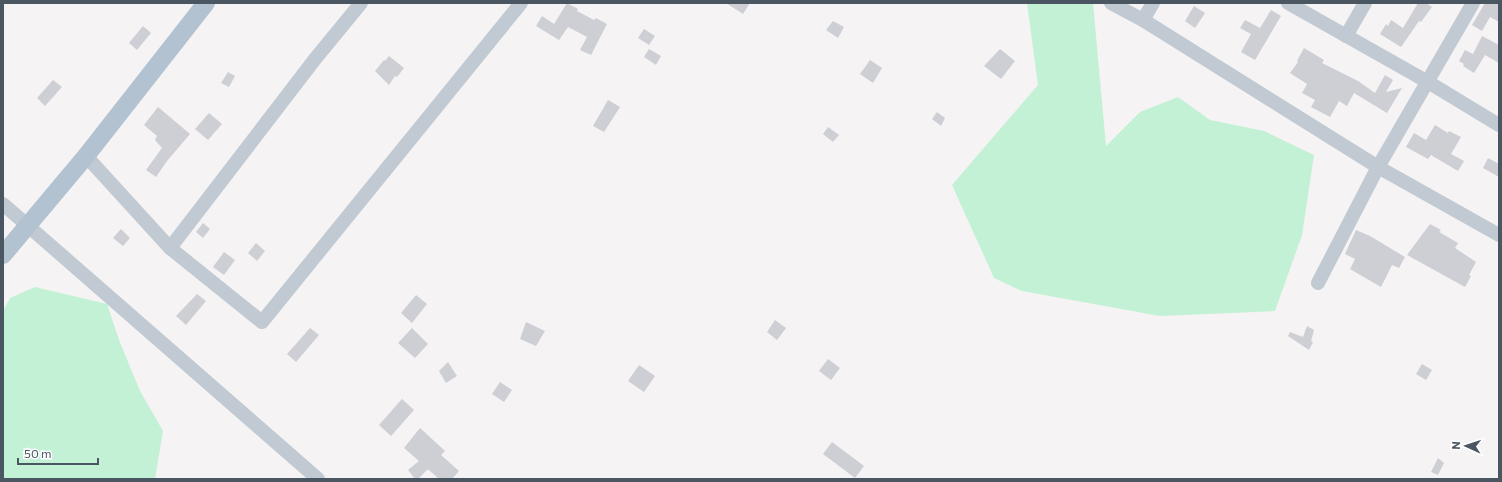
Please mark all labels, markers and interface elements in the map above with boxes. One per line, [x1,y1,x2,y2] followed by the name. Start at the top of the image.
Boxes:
[1446,426,1486,466] north arrow
[18,440,98,466] scale bar
[1449,441,1462,450] text: N
[24,446,52,460] text: 50 m

